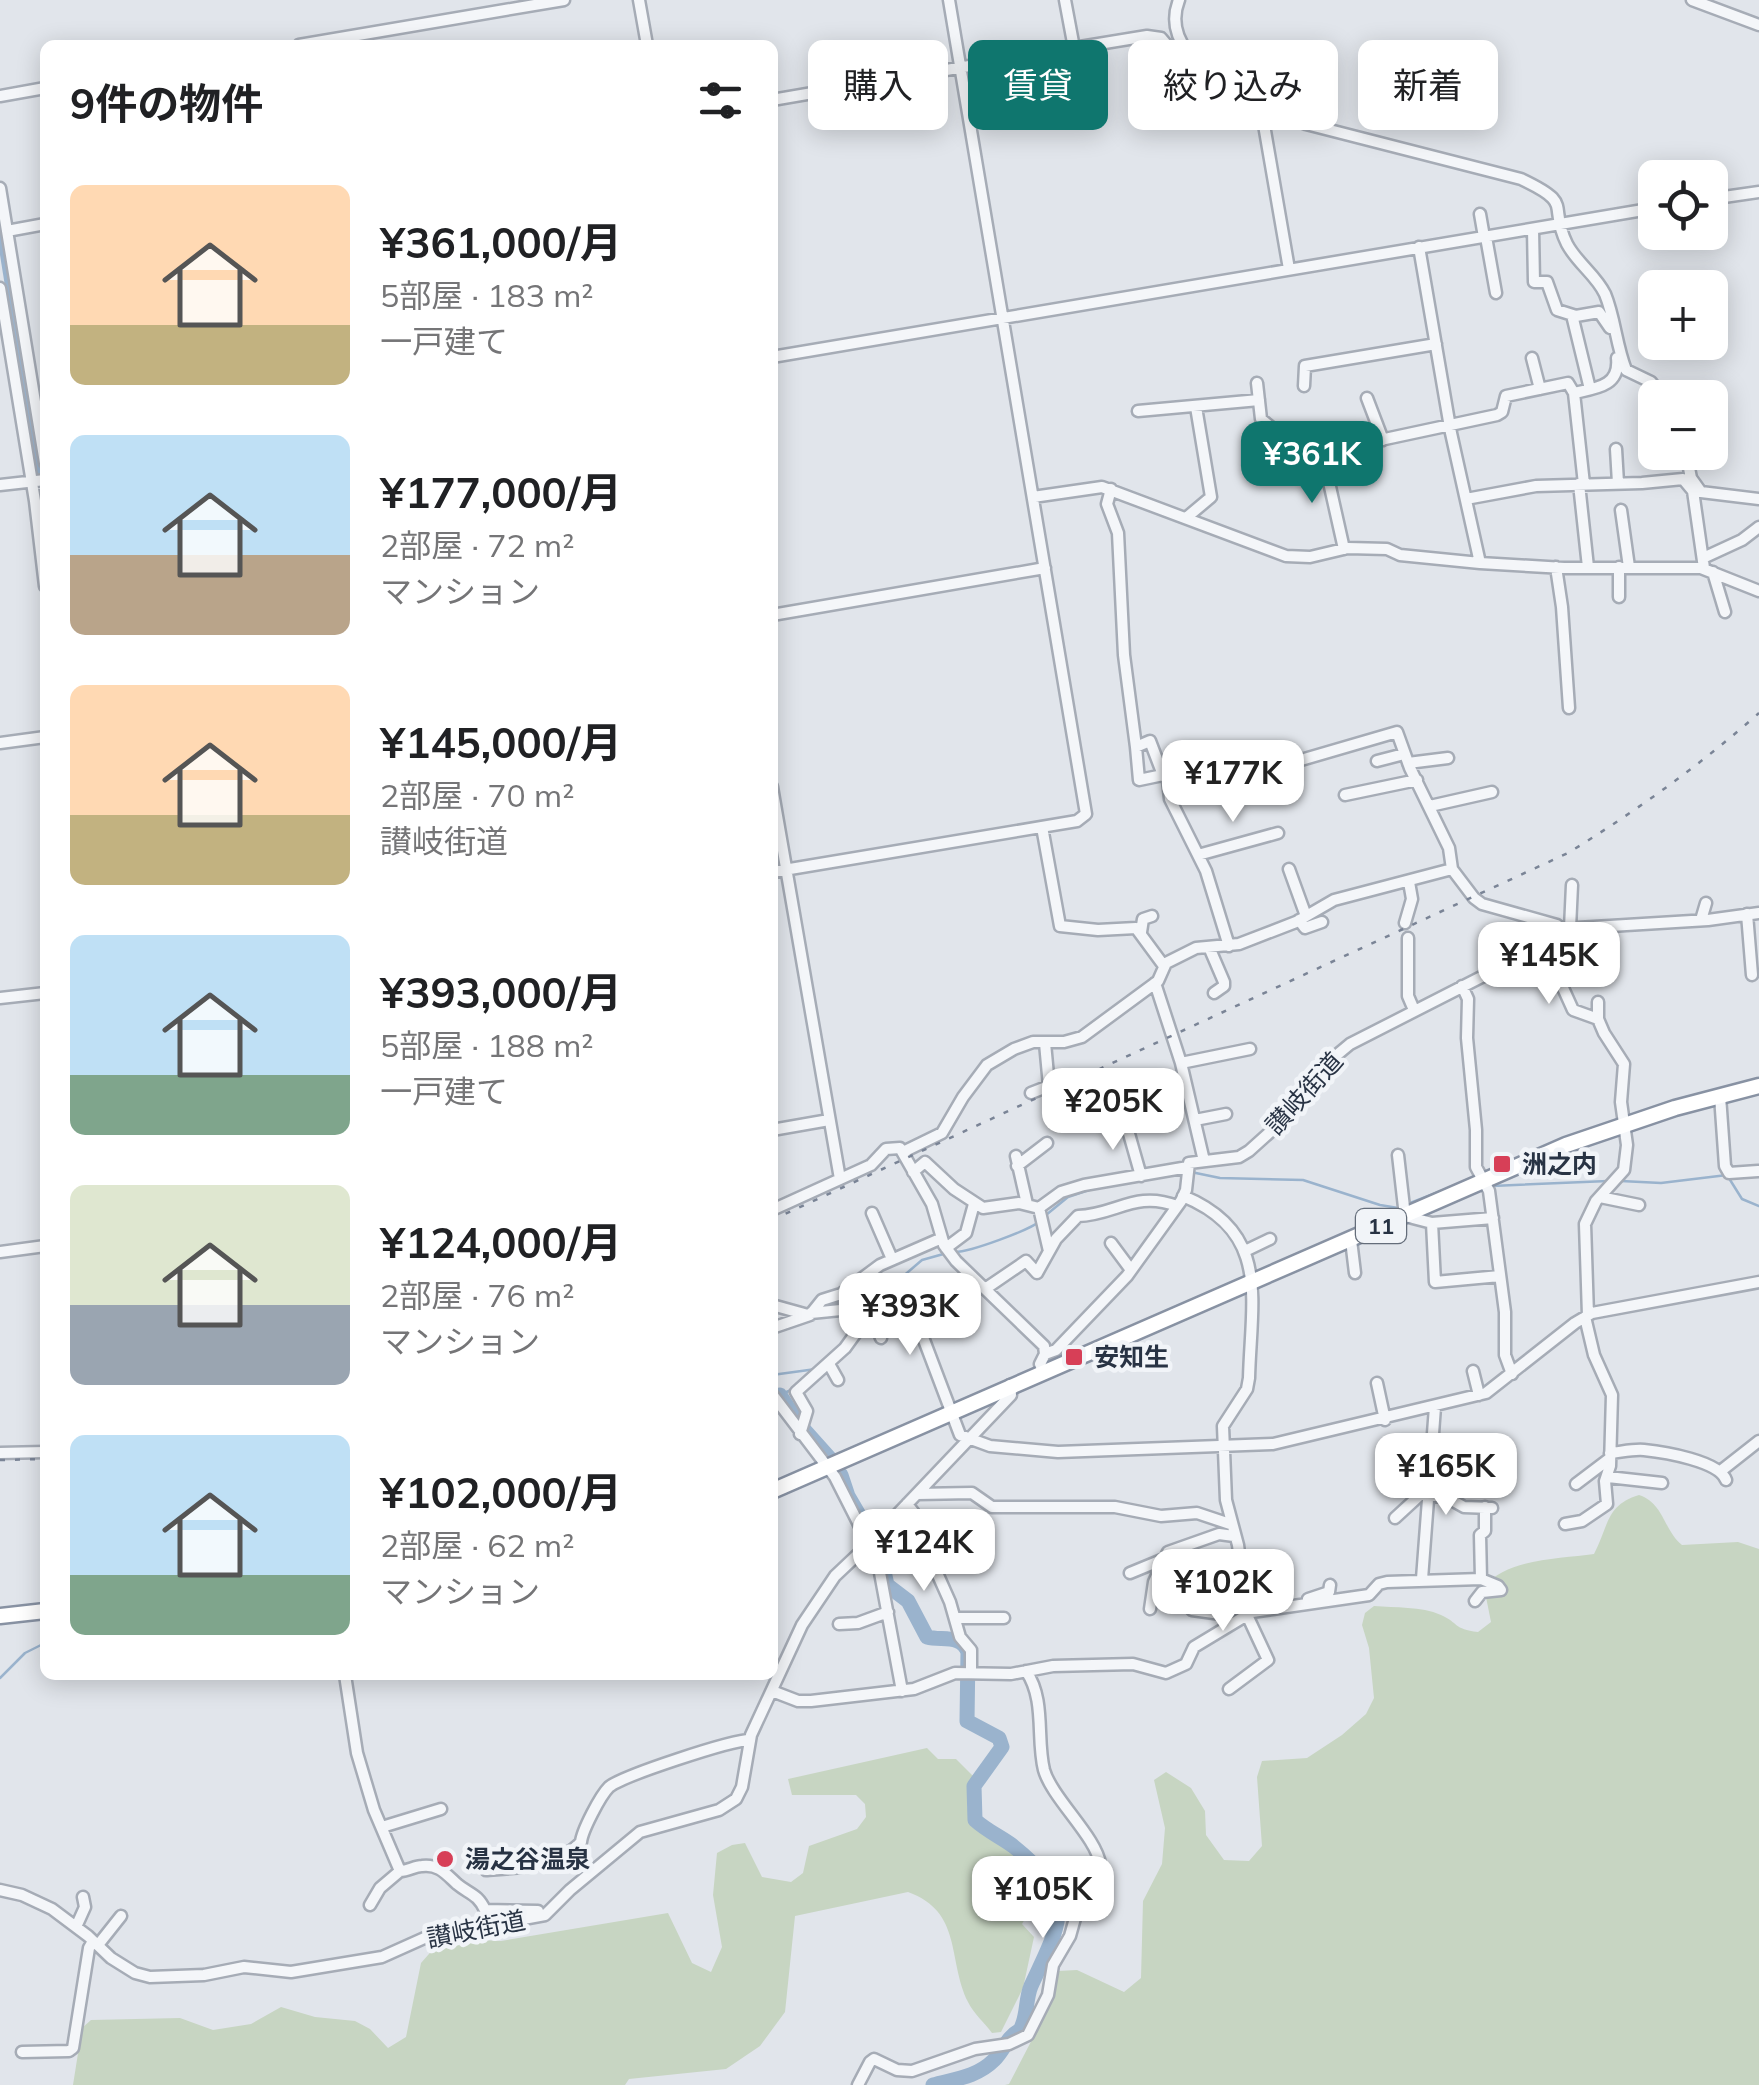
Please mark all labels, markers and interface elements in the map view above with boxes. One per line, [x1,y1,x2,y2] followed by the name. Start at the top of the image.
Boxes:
[808,40,948,130] chip: 購入
[968,40,1108,130] chip: 賃貸
[1128,40,1338,130] chip: 絞り込み
[1358,40,1498,130] chip: 新着
[693,73,748,128] icon: filters
[70,77,263,130] text: 9件の物件
[1638,160,1728,470] map controls
[1638,160,1728,250] button: locate
[380,216,622,269] text: ¥361,000/月
[150,225,270,345] icon: home
[1638,270,1728,360] button: +
[380,275,594,315] text: 5部屋 · 183 m²
[380,321,508,361] text: 一戸建て
[1638,380,1728,470] button: −
[1242,421,1382,506] pin: ¥361K
[1263,433,1361,473] text: ¥361K
[380,466,622,519] text: ¥177,000/月
[150,475,270,595] icon: home
[380,525,574,565] text: 2部屋 · 72 m²
[380,571,540,611] text: マンション
[380,716,622,769] text: ¥145,000/月
[150,725,270,845] icon: home
[1163,740,1303,825] pin: ¥177K
[1184,752,1282,792] text: ¥177K
[380,775,574,815] text: 2部屋 · 70 m²
[380,821,508,861] text: 讃岐街道
[1479,922,1619,1007] pin: ¥145K
[1500,934,1598,974] text: ¥145K
[380,966,622,1019] text: ¥393,000/月
[150,975,270,1095] icon: home
[380,1025,594,1065] text: 5部屋 · 188 m²
[1259,1045,1349,1140] street label: 讃岐街道
[1043,1068,1183,1153] pin: ¥205K
[380,1071,508,1111] text: 一戸建て
[1064,1080,1162,1120] text: ¥205K
[1522,1148,1597,1179] place label: 洲之内
[1491,1153,1513,1175] marker: 洲之内
[1356,1209,1406,1243] road number: 11
[380,1216,622,1269] text: ¥124,000/月
[150,1225,270,1345] icon: home
[840,1273,980,1358] pin: ¥393K
[380,1275,574,1315] text: 2部屋 · 76 m²
[861,1285,959,1325] text: ¥393K
[380,1321,540,1361] text: マンション
[1094,1341,1169,1372] place label: 安知生
[1063,1346,1085,1368] marker: 安知生
[1376,1433,1516,1518] pin: ¥165K
[1397,1445,1495,1485] text: ¥165K
[380,1466,622,1519] text: ¥102,000/月
[150,1475,270,1595] icon: home
[854,1509,994,1594] pin: ¥124K
[875,1521,973,1561] text: ¥124K
[380,1525,574,1565] text: 2部屋 · 62 m²
[1153,1549,1293,1634] pin: ¥102K
[1174,1561,1272,1601] text: ¥102K
[380,1571,540,1611] text: マンション
[465,1843,590,1874] place label: 湯之谷温泉
[434,1848,456,1870] marker: 湯之谷温泉
[973,1856,1113,1941] pin: ¥105K
[994,1868,1092,1908] text: ¥105K
[424,1904,528,1953] street label: 讃岐街道

